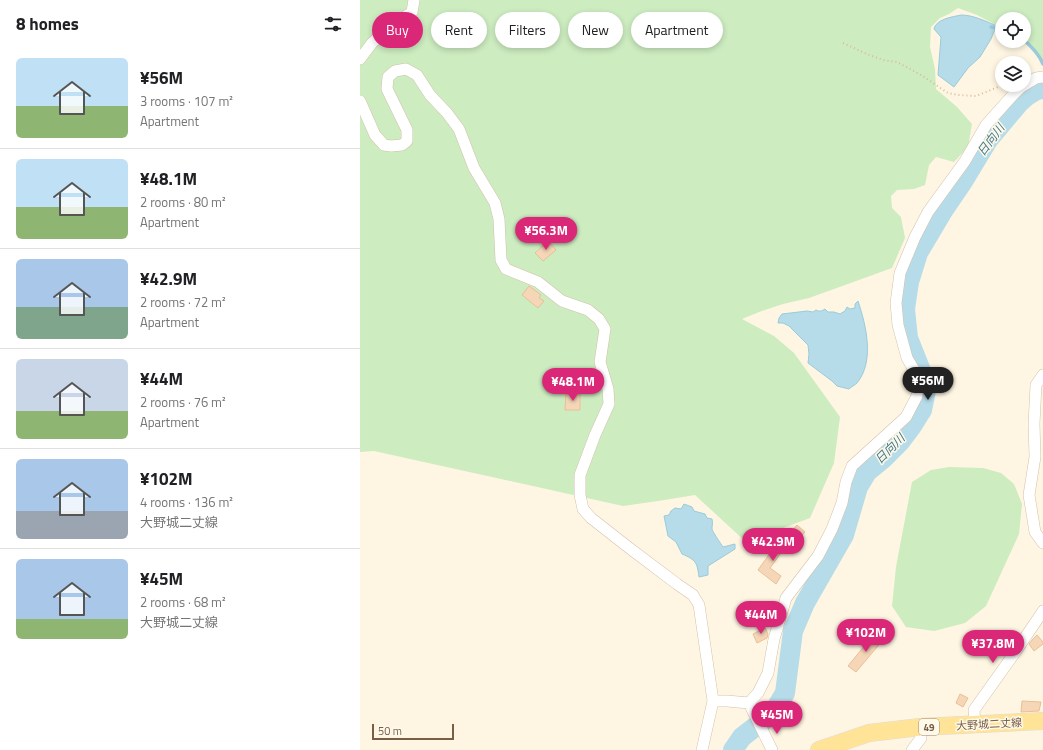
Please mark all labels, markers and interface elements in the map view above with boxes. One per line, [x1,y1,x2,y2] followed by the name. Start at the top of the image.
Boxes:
[16,11,79,37] text: 8 homes
[372,12,423,48] chip: Buy
[431,12,487,48] chip: Rent
[495,12,560,48] chip: Filters
[568,12,623,48] chip: New
[631,12,723,48] chip: Apartment
[995,12,1031,92] map controls
[995,12,1031,48] button: locate
[322,13,344,35] icon: filters
[995,56,1031,92] button: layers
[140,65,183,91] text: ¥56M
[48,74,96,122] icon: home
[140,91,233,111] text: 3 rooms · 107 m²
[140,111,199,131] text: Apartment
[972,118,1010,160] water label: 日向川
[140,166,197,192] text: ¥48.1M
[48,175,96,223] icon: home
[140,192,226,212] text: 2 rooms · 80 m²
[140,212,199,232] text: Apartment
[513,217,579,251] pin: ¥56.3M
[524,220,568,240] text: ¥56.3M
[140,266,197,292] text: ¥42.9M
[48,275,96,323] icon: home
[140,292,226,312] text: 2 rooms · 72 m²
[140,312,199,332] text: Apartment
[140,366,183,392] text: ¥44M
[904,367,952,401] pin: ¥56M
[540,368,606,402] pin: ¥48.1M
[912,370,945,390] text: ¥56M
[551,371,595,391] text: ¥48.1M
[48,375,96,423] icon: home
[140,392,226,412] text: 2 rooms · 76 m²
[140,412,199,432] text: Apartment
[870,428,911,468] water label: 日向川
[140,466,193,492] text: ¥102M
[48,475,96,523] icon: home
[140,492,233,512] text: 4 rooms · 136 m²
[140,512,218,532] text: 大野城二丈線
[740,528,806,562] pin: ¥42.9M
[751,531,795,551] text: ¥42.9M
[140,566,183,592] text: ¥45M
[48,575,96,623] icon: home
[140,592,226,612] text: 2 rooms · 68 m²
[737,601,785,635] pin: ¥44M
[745,604,778,624] text: ¥44M
[140,612,218,632] text: 大野城二丈線
[838,619,894,653] pin: ¥102M
[846,622,886,642] text: ¥102M
[960,630,1026,664] pin: ¥37.8M
[971,633,1015,653] text: ¥37.8M
[753,701,801,735] pin: ¥45M
[761,704,794,724] text: ¥45M
[956,714,1022,734] street label: 大野城二丈線
[919,719,939,735] road number: 49
[372,722,454,741] scale bar
[378,723,402,739] text: 50 m

